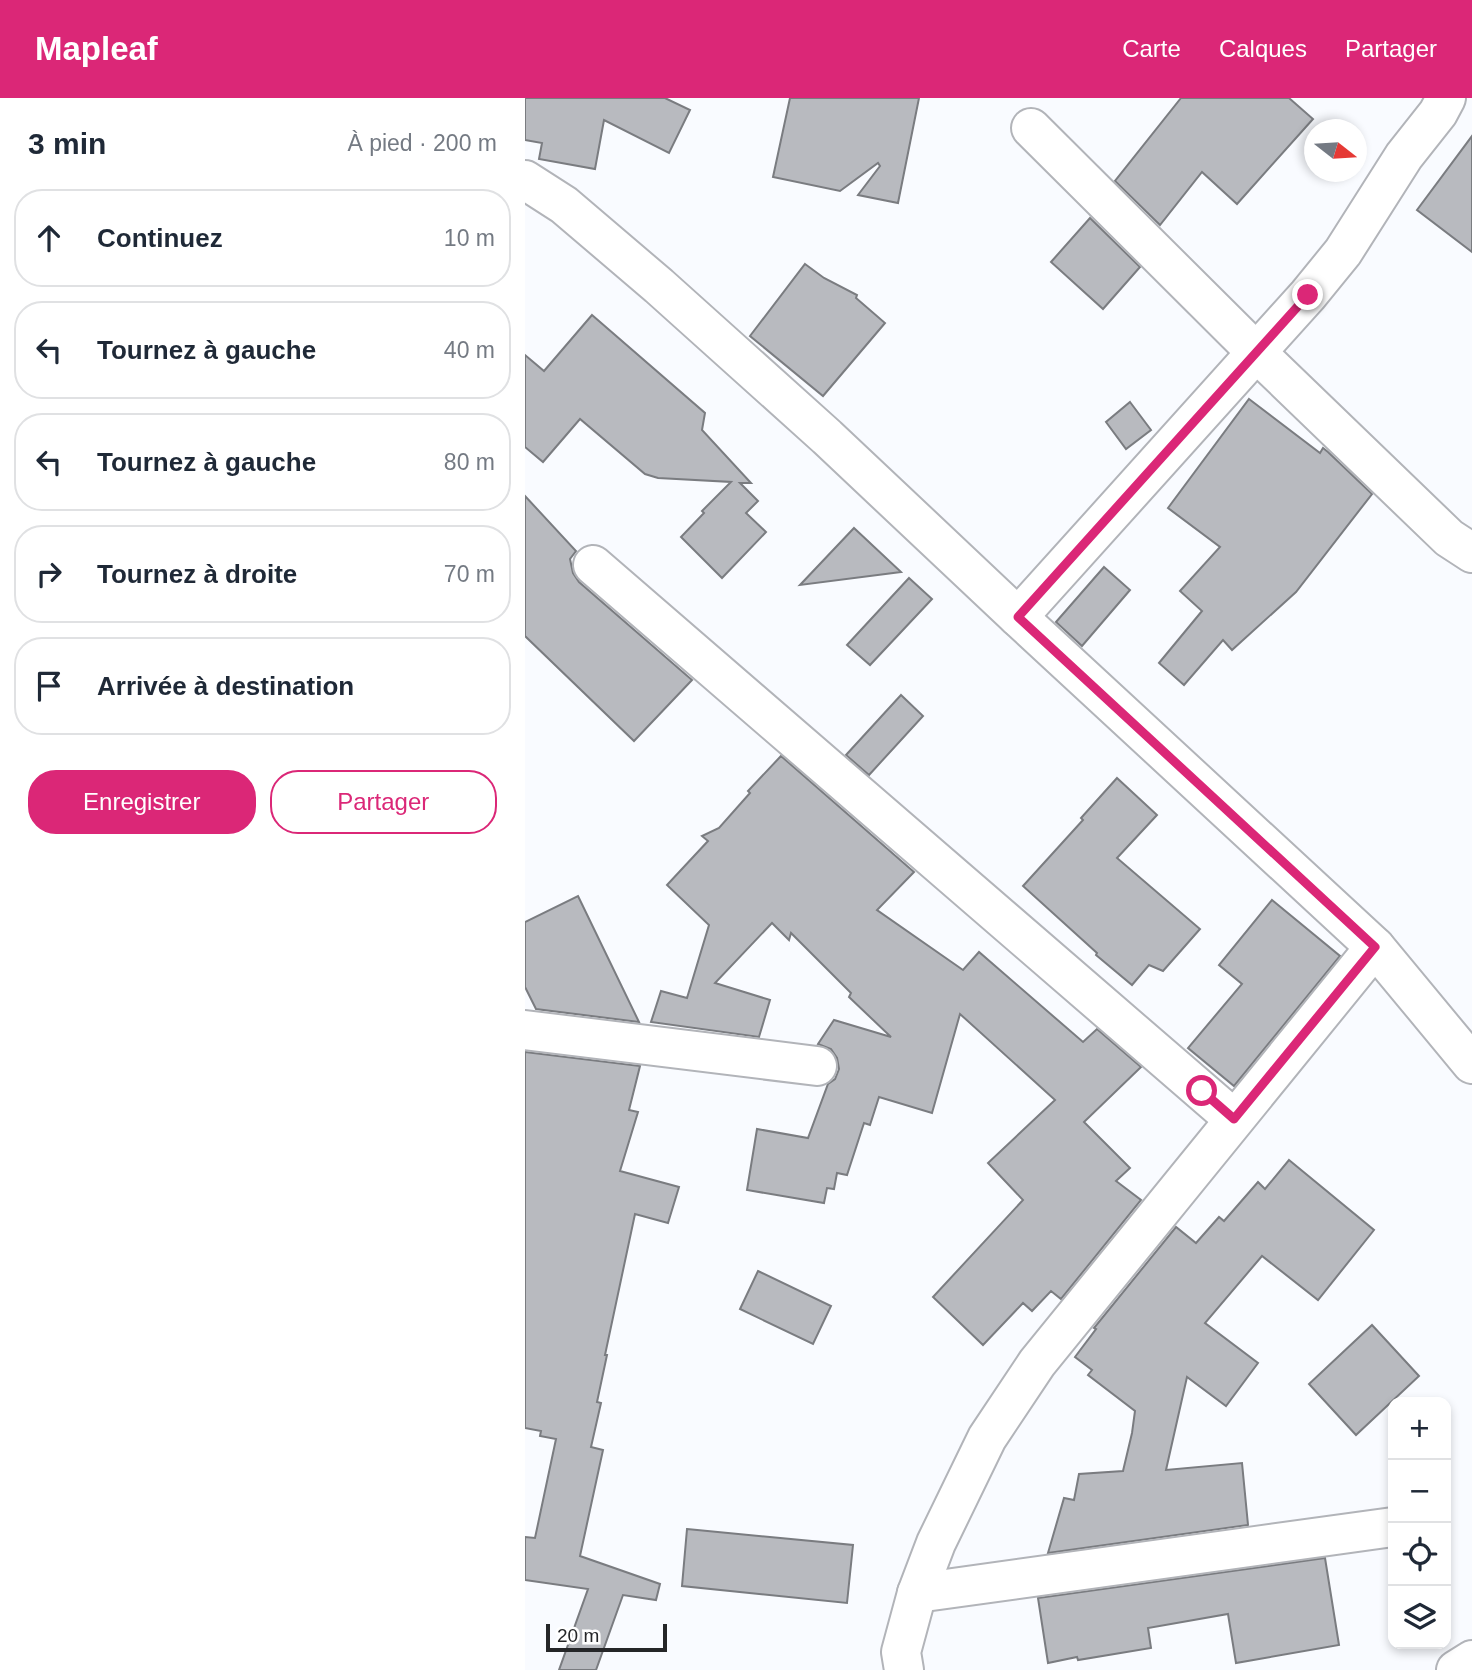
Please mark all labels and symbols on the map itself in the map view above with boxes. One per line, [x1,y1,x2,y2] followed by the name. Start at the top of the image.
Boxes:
[1304,119,1367,182] north arrow
[1292,279,1323,310] route end
[1186,1075,1217,1106] route start
[546,1621,667,1653] scale bar

